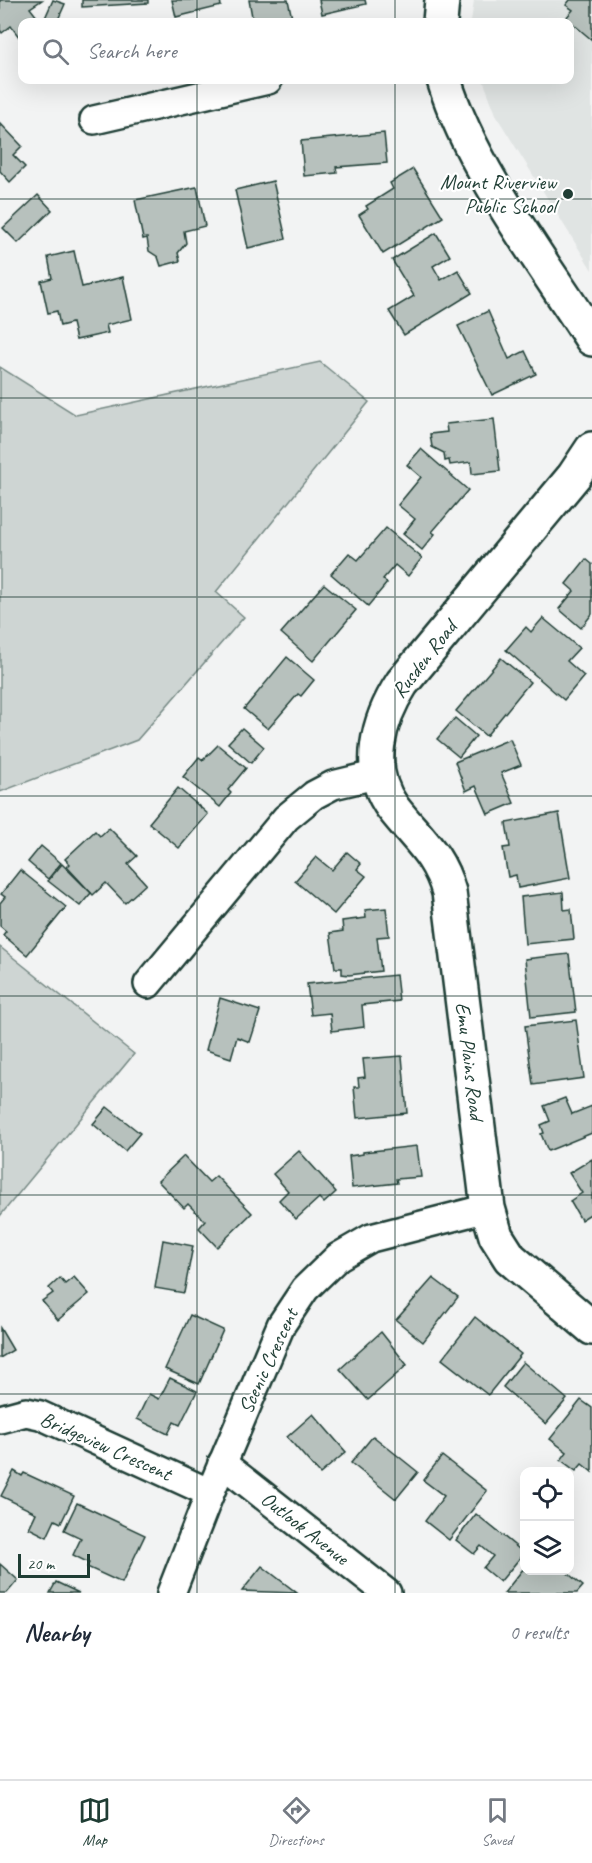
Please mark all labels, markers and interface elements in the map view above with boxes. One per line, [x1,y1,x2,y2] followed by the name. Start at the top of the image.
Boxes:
[18,18,574,84] search box
[39,35,72,68] icon: search
[87,37,177,65] text: Search here
[440,169,559,219] place label: Mount Riverview Public School
[561,187,575,201] marker: Mount Riverview Public School
[386,612,465,703] street label: Rusden Road
[450,1001,491,1125] street label: Emu Plains Road
[232,1302,304,1418] street label: Scenic Crescent
[36,1405,177,1487] street label: Bridgeview Crescent
[520,1467,574,1575] map controls
[520,1467,574,1521] button: locate
[256,1486,355,1571] street label: Outlook Avenue
[520,1521,574,1575] button: layers
[18,1551,90,1578] scale bar
[27,1554,54,1574] text: 20 m
[24,1616,89,1649] text: Nearby
[509,1620,568,1645] text: 0 results
[78,1794,111,1850] tab: Map
[268,1794,324,1850] tab: Directions
[481,1794,514,1850] tab: Saved

